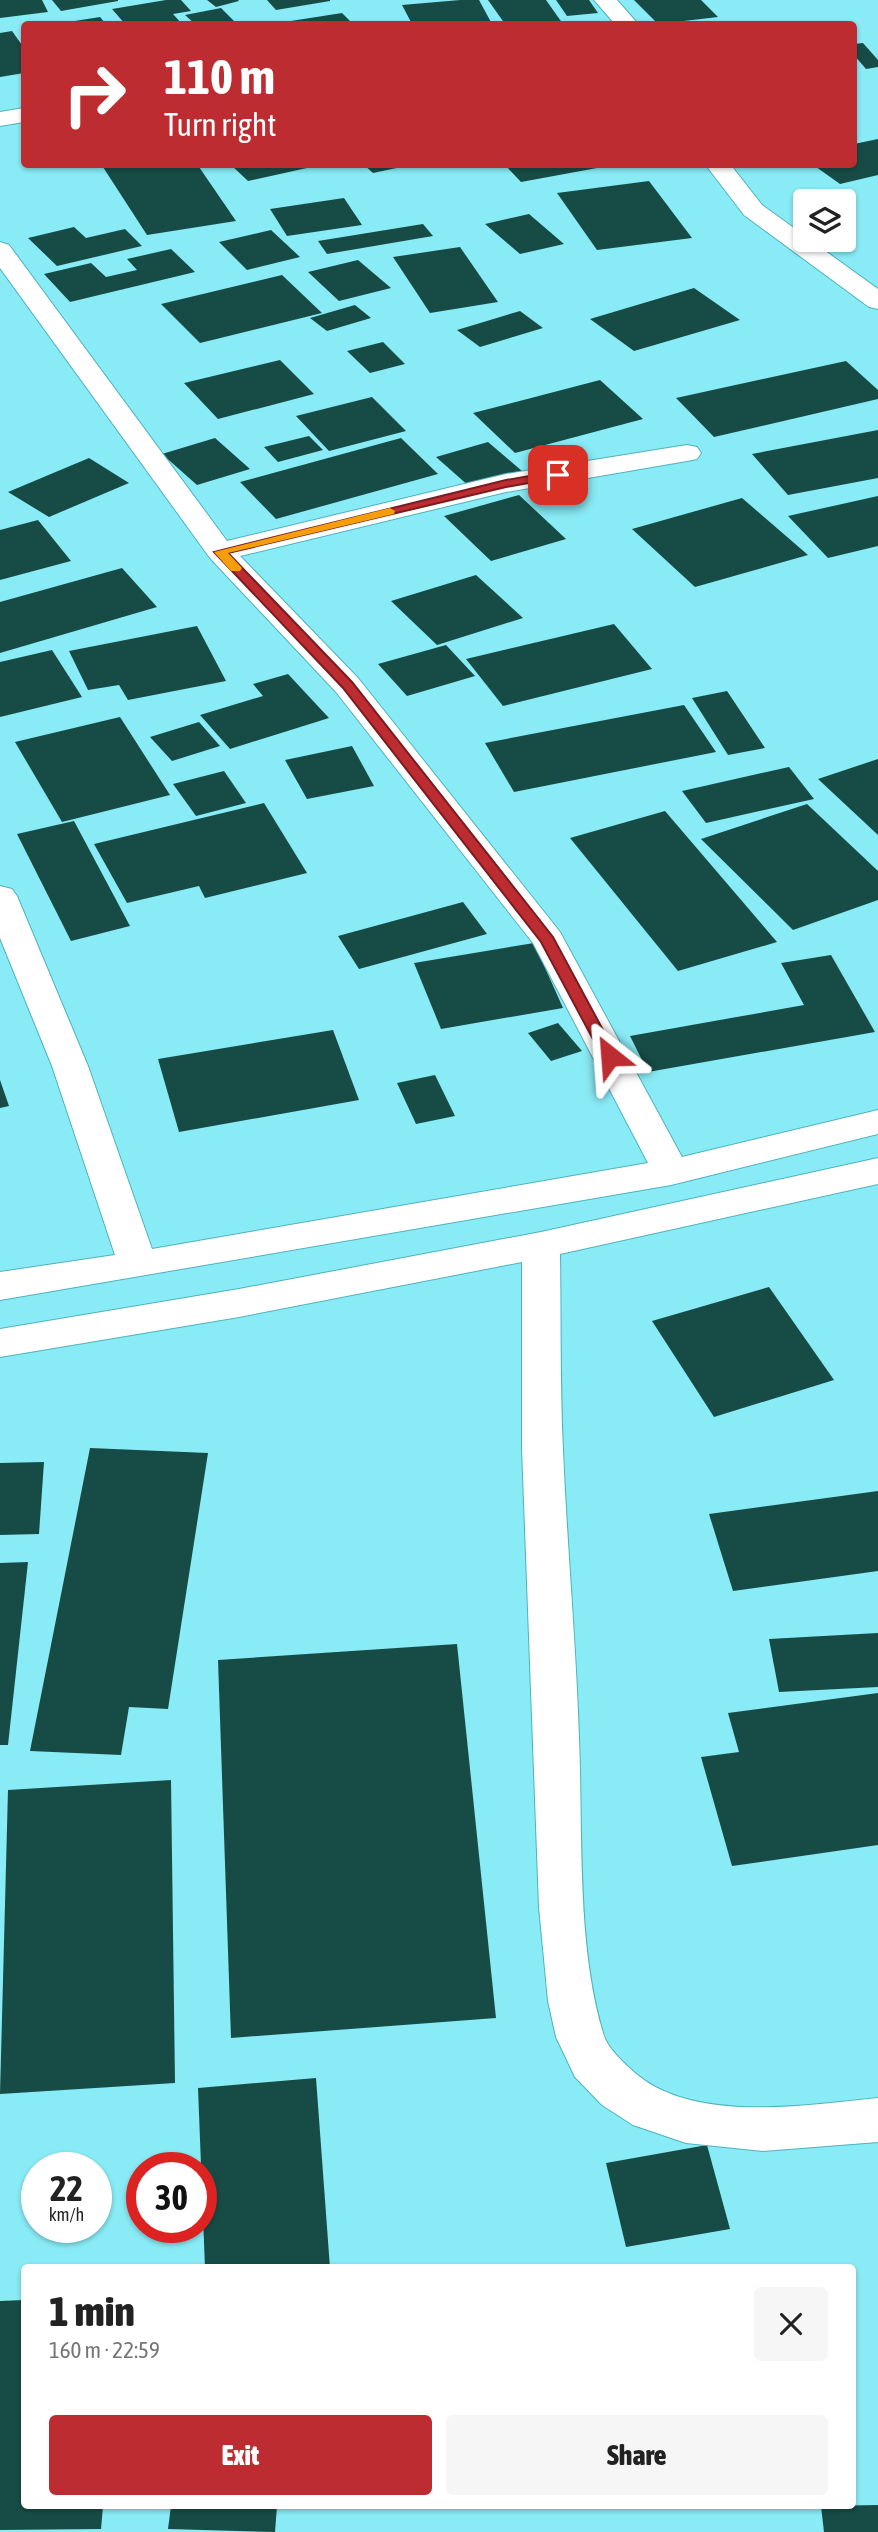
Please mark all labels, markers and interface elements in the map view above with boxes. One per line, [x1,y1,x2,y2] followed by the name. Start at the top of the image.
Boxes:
[164,48,275,104] text: 110 m
[49,49,140,140] icon: right
[164,106,277,143] text: Turn right
[793,189,856,252] map controls
[793,189,856,252] button: layers
[528,445,588,505] pin
[539,456,577,494] icon: arrive
[573,1019,647,1093] position arrow
[126,2152,217,2243] speed limit sign: 30
[50,2168,83,2208] text: 22
[49,2204,84,2225] text: km/h
[49,2287,135,2335] text: 1 min
[754,2287,828,2361] button: close
[49,2337,160,2363] text: 160 m · 22:59
[49,2415,432,2495] button: Exit
[446,2415,828,2495] button: Share

